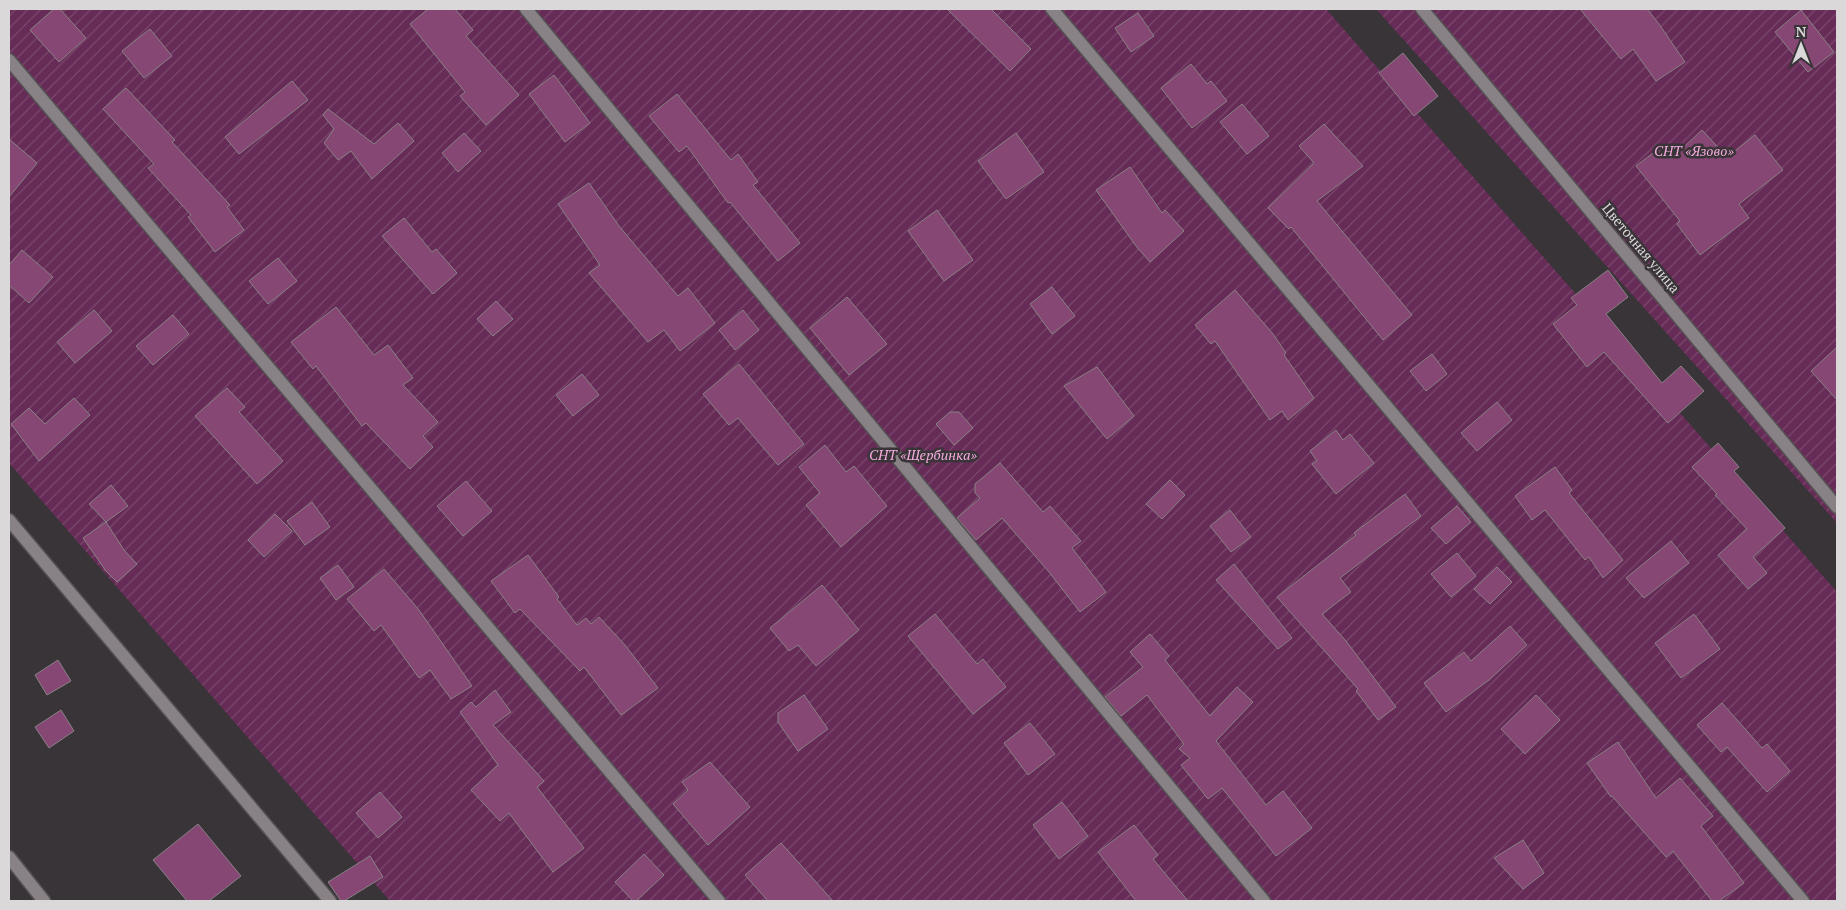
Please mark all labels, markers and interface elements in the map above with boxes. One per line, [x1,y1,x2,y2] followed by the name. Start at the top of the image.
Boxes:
[1776,20,1826,70] north arrow
[1796,22,1807,41] text: N
[1654,141,1734,160] park label: СНТ «Язово»
[1598,199,1685,297] street label: Цветочная улица
[869,445,977,464] park label: СНТ «Щербинка»

